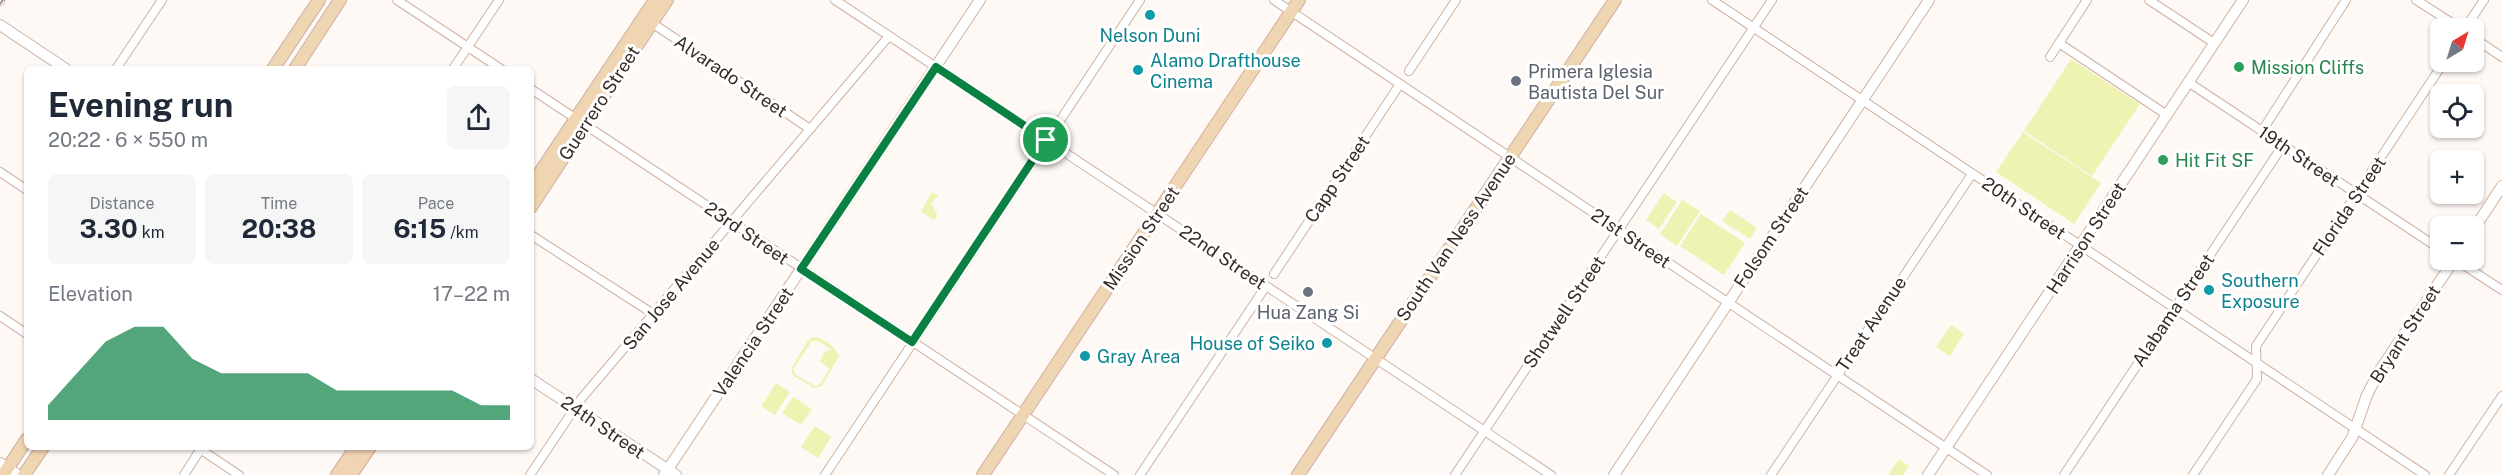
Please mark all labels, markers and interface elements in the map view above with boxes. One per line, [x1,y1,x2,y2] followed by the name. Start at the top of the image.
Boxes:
[1143,8,1157,22] marker: Nelson Duni
[2430,18,2484,72] north arrow
[2430,18,2484,270] map controls
[1100,25,1200,46] place label: Nelson Duni
[671,31,791,121] street label: Alvarado Street
[554,42,644,164] street label: Guerrero Street
[1150,50,1301,92] place label: Alamo Drafthouse Cinema
[2251,57,2364,78] place label: Mission Cliffs
[2232,60,2246,74] marker: Mission Cliffs
[1528,61,1664,103] place label: Primera Iglesia Bautista Del Sur
[1131,63,1145,77] marker: Alamo Drafthouse Cinema
[1509,74,1523,88] marker: Primera Iglesia Bautista Del Sur
[2430,84,2484,138] button: locate
[48,86,233,124] text: Evening run
[447,86,510,149] button: share
[1020,114,1071,165] pin
[2255,121,2343,191] street label: 19th Street
[1029,123,1062,156] icon: arrive
[48,128,208,152] text: 20:22 · 6 × 550 m
[1300,131,1374,227] street label: Capp Street
[1392,149,1520,325] street label: South Van Ness Avenue
[2175,150,2254,171] place label: Hit Fit SF
[2430,150,2484,204] button: +
[2308,152,2390,260] street label: Florida Street
[2156,153,2170,167] marker: Hit Fit SF
[1978,172,2070,244] street label: 20th Street
[2042,178,2130,298] street label: Harrison Street
[1099,182,1183,294] street label: Mission Street
[1729,182,1813,292] street label: Folsom Street
[90,194,154,213] text: Distance
[261,194,297,213] text: Time
[418,194,454,213] text: Pace
[701,197,793,269] street label: 23rd Street
[1587,204,1675,272] street label: 21st Street
[80,213,138,244] text: 3.30
[242,213,316,244] text: 20:38
[393,213,446,244] text: 6:15
[2430,216,2484,270] button: −
[1176,220,1270,294] street label: 22nd Street
[138,223,164,242] text: km
[446,223,479,242] text: /km
[618,234,724,354] street label: San Jose Avenue
[2128,250,2218,370] street label: Alabama Street
[1519,252,1609,372] street label: Shotwell Street
[2221,270,2300,312] place label: Southern Exposure
[1832,273,1910,375] street label: Treat Avenue
[2366,281,2444,387] street label: Bryant Street
[48,282,133,306] text: Elevation
[433,282,510,306] text: 17–22 m
[709,283,797,401] street label: Valencia Street
[2202,283,2216,297] marker: Southern Exposure
[1301,285,1315,299] marker: Hua Zang Si
[1257,302,1359,323] place label: Hua Zang Si
[1189,333,1315,354] place label: House of Seiko
[1320,336,1334,350] marker: House of Seiko
[1097,346,1180,367] place label: Gray Area
[1078,349,1092,363] marker: Gray Area
[557,391,649,463] street label: 24th Street

